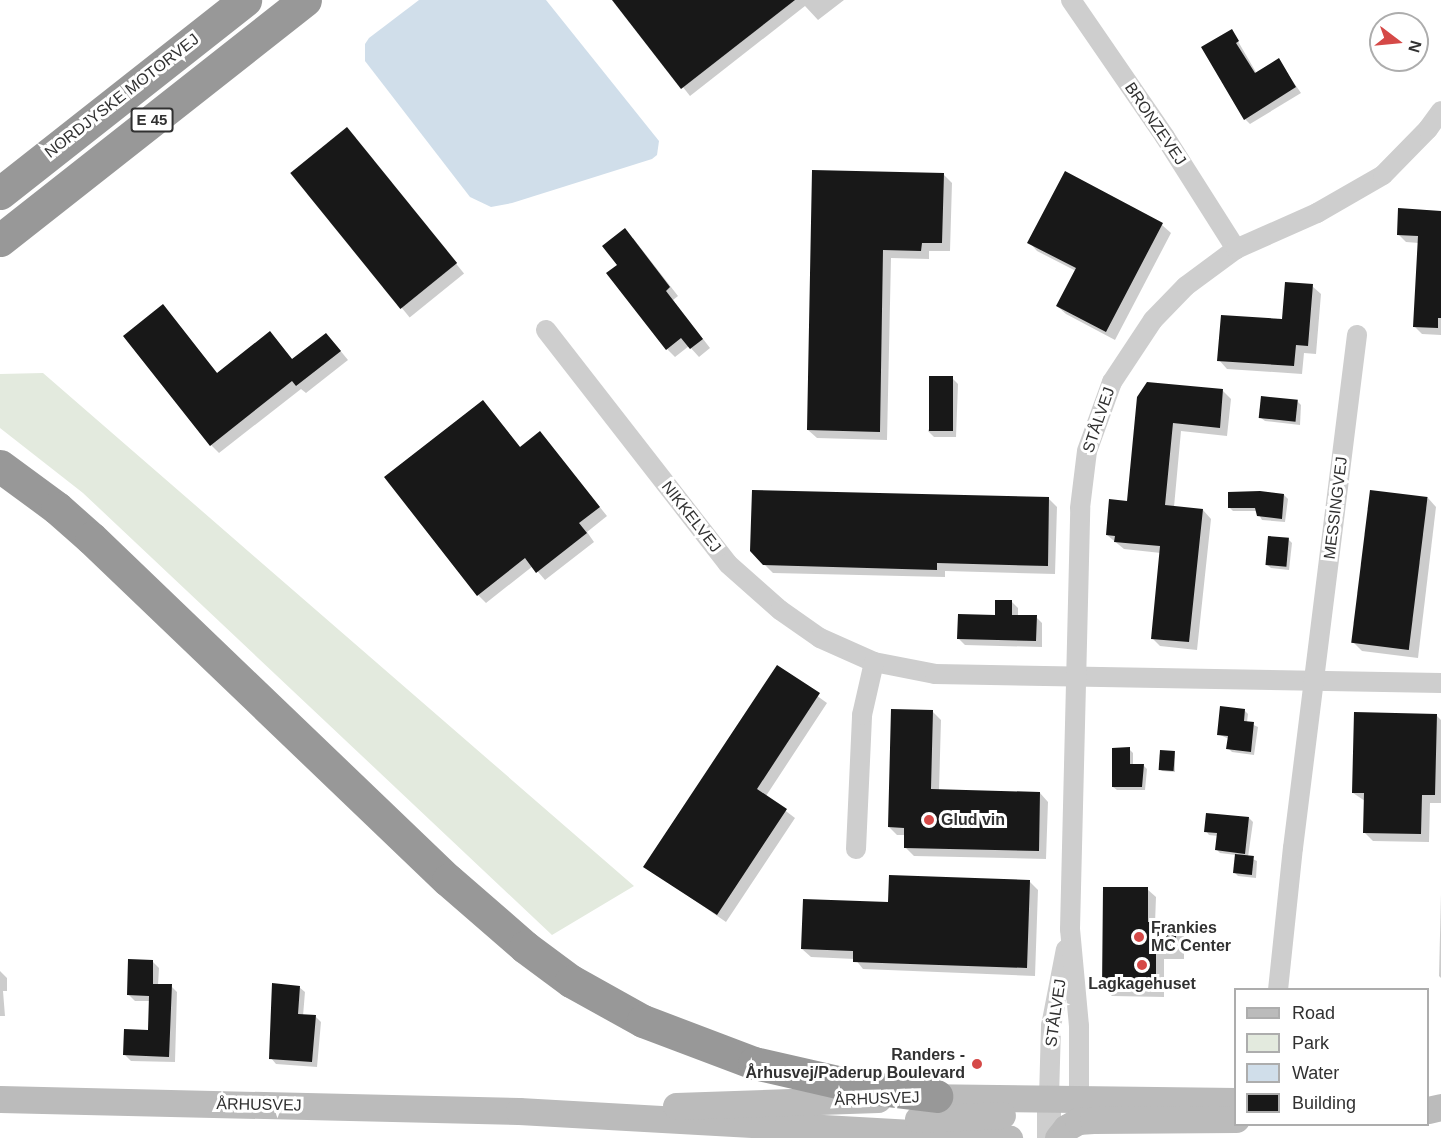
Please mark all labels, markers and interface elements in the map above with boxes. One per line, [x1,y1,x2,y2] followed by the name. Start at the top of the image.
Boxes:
[1369,12,1429,72] north arrow
[41,30,203,162] street label: NORDJYSKE MOTORVEJ
[1405,39,1425,54] text: N
[1120,79,1190,169] street label: BRONZEVEJ
[130,108,174,132] road number: E 45
[1079,385,1119,455] street label: STÅLVEJ
[1320,456,1352,560] street label: MESSINGVEJ
[657,478,725,556] street label: NIKKELVEJ
[941,810,1005,830] place label: Glud vin
[922,813,936,827] marker: Glud vin
[1151,918,1231,956] place label: Frankies MC Center
[1132,930,1146,944] marker: Frankies MC Center
[1135,958,1149,972] marker: Lagkagehuset
[1088,974,1196,994] place label: Lagkagehuset
[1042,978,1070,1048] street label: STÅLVEJ
[1234,988,1429,1126] legend
[1292,1003,1335,1023] text: Road
[1292,1033,1329,1053] text: Park
[745,1045,965,1083] place label: Randers - Århusvej/Paderup Boulevard
[970,1057,984,1071] marker: Randers - Århusvej/Paderup Boulevard
[1292,1063,1339,1083] text: Water
[834,1088,920,1110] street label: ÅRHUSVEJ
[1292,1093,1356,1113] text: Building
[216,1095,302,1115] street label: ÅRHUSVEJ

